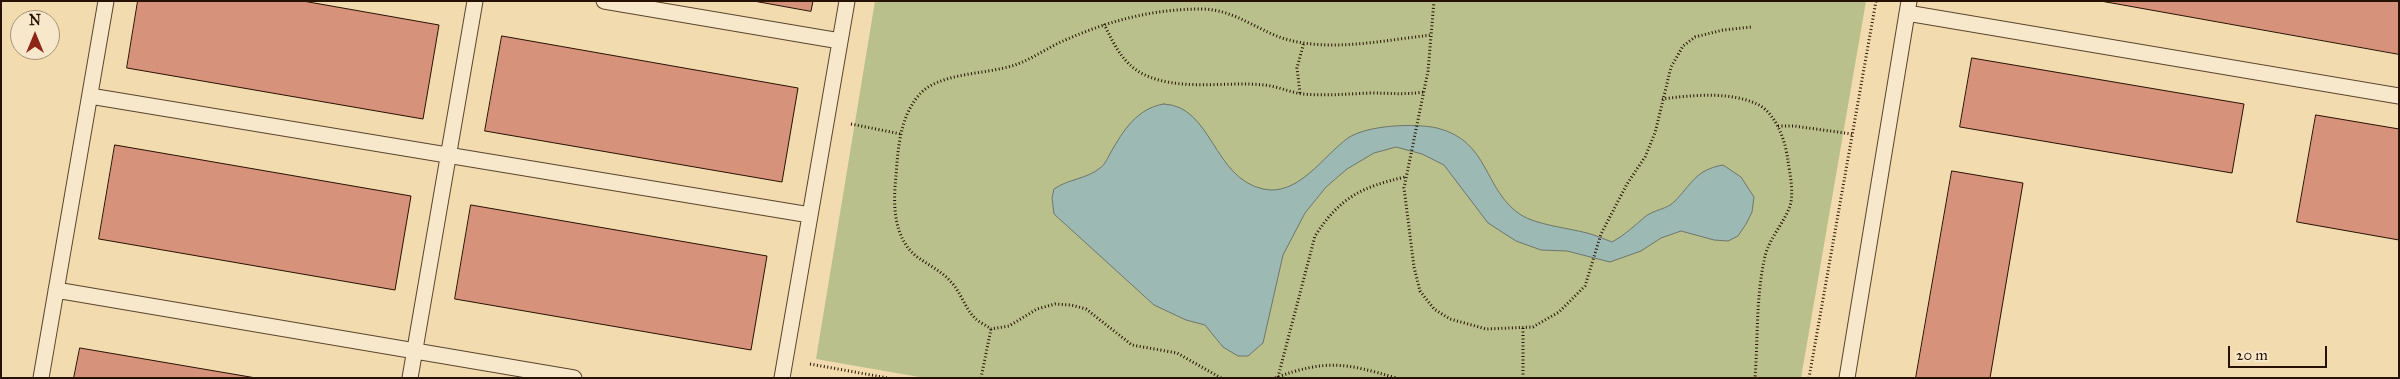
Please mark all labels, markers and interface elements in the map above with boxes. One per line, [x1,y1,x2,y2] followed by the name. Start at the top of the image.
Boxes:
[10,10,60,60] north arrow
[29,12,41,29] text: N
[2230,336,2329,368] scale bar
[2236,346,2268,364] text: 20 m

